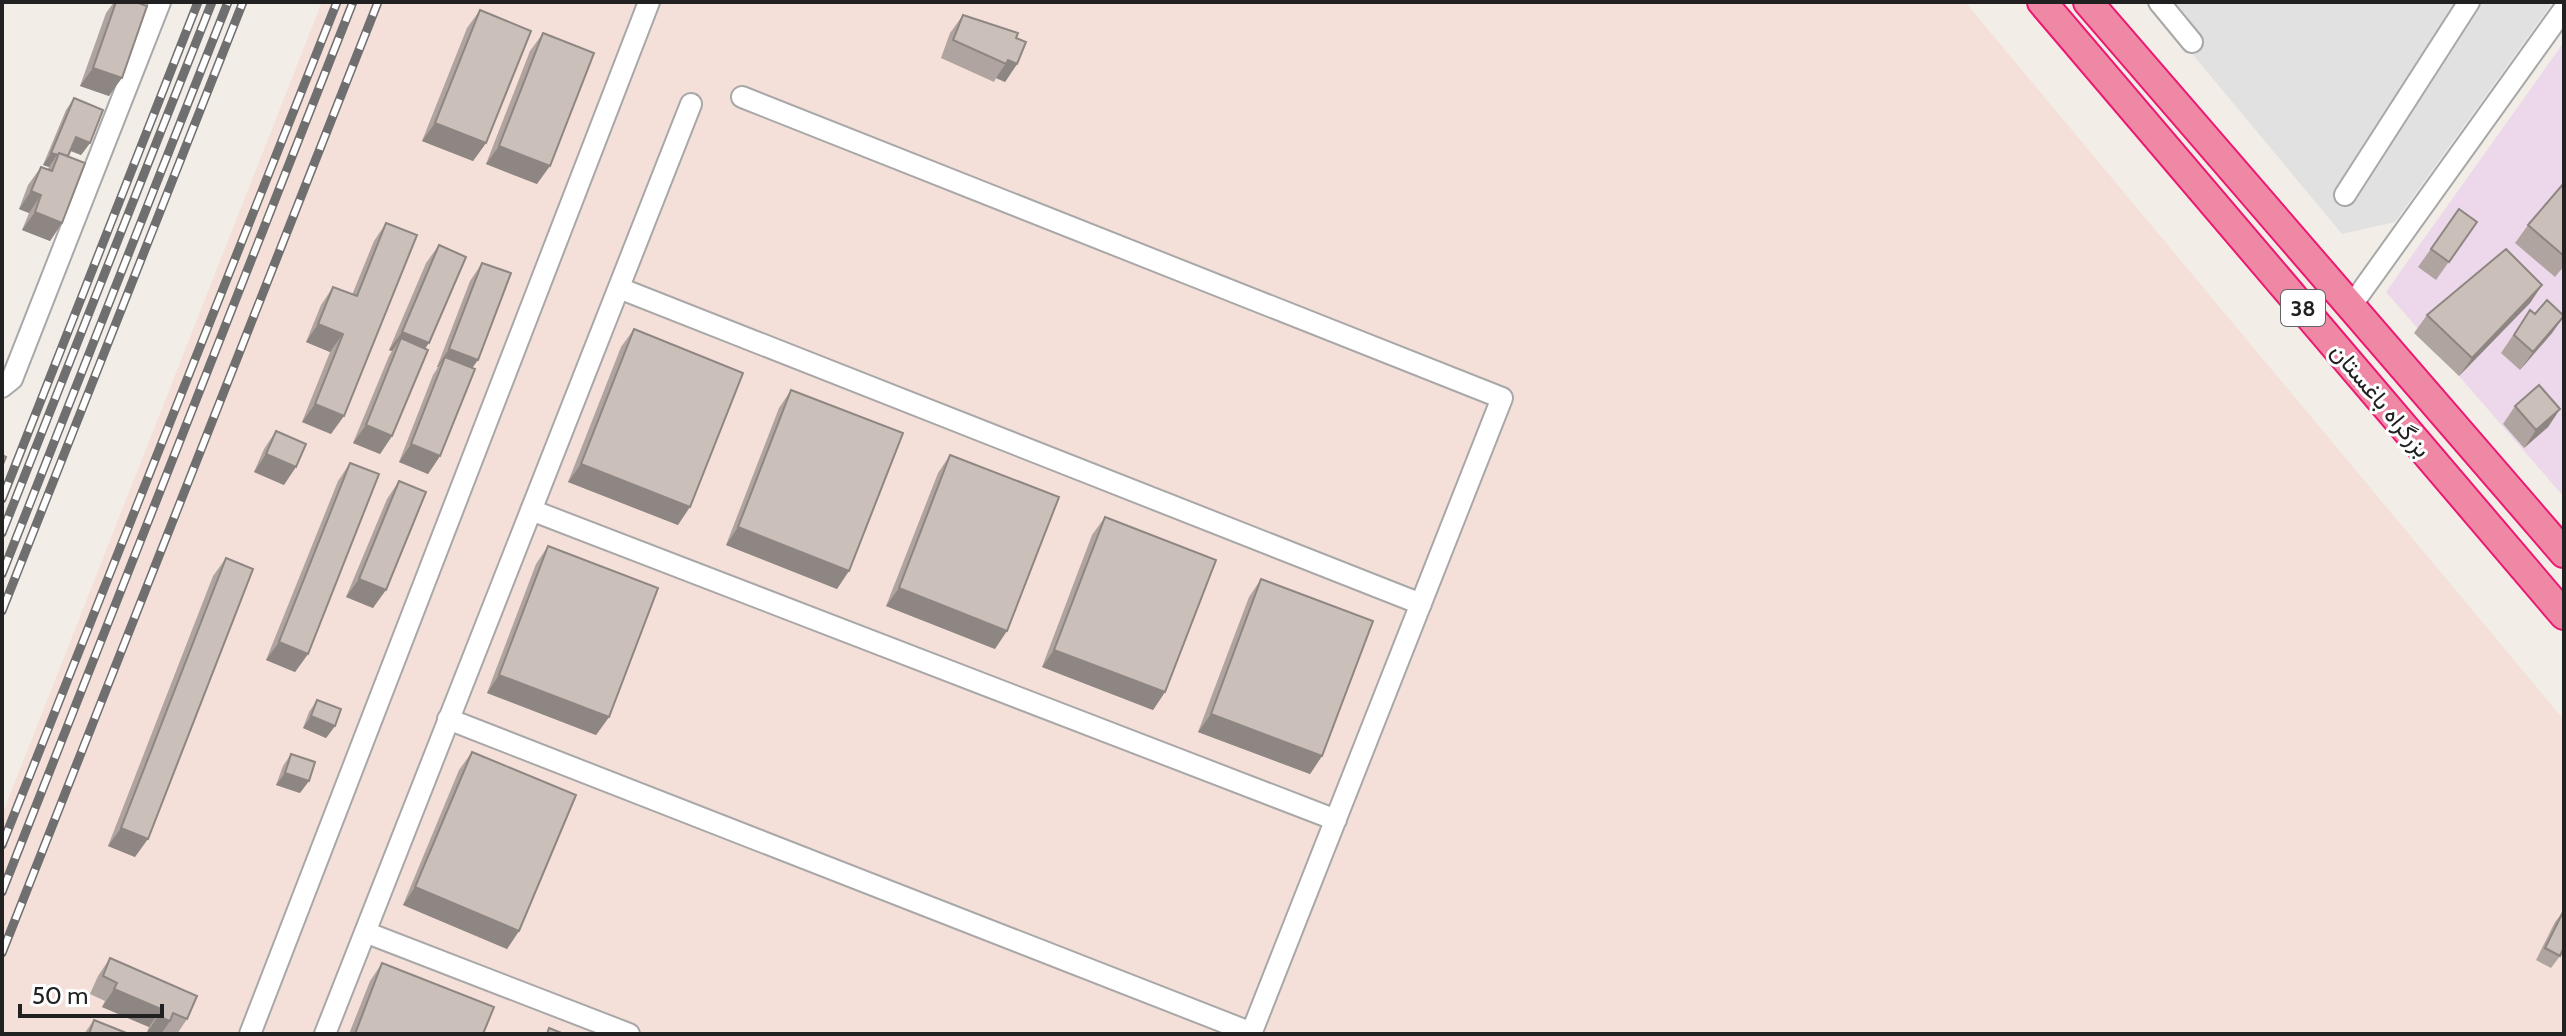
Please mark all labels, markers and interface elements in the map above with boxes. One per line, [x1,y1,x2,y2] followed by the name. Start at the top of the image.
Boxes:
[2281,290,2325,326] road number: 38
[2324,337,2437,464] street label: بزرگراه باغستان
[20,968,162,1018] scale bar
[32,981,88,1010] text: 50 m

